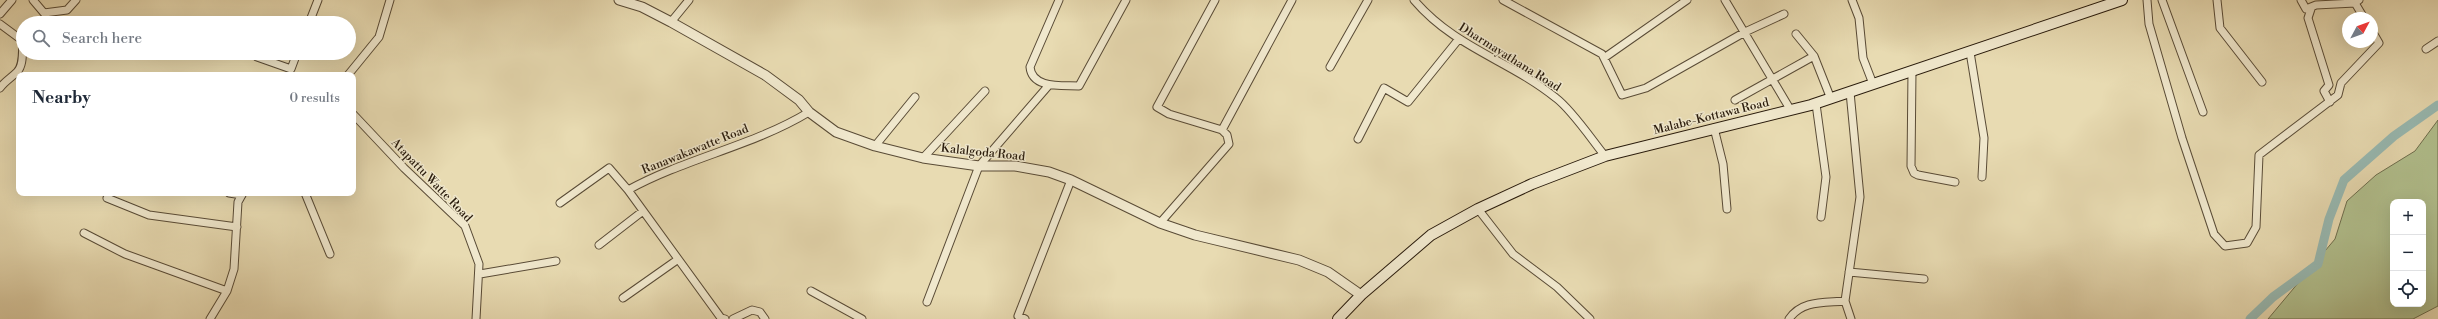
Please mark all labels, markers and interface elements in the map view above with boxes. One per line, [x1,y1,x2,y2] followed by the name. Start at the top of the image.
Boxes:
[2342,12,2378,48] north arrow
[16,16,356,60] search box
[1456,20,1564,95] street label: Dharmayathana Road
[30,27,52,49] icon: search
[62,29,142,48] text: Search here
[32,87,91,109] text: Nearby
[289,90,340,106] text: 0 results
[1652,95,1771,138] street label: Malabe-Kottawa Road
[639,121,751,178] street label: Ranawakawatte Road
[387,135,476,225] street label: Atapattu Watte Road
[940,141,1026,164] street label: Kalalgoda Road
[2390,199,2426,307] map controls
[2390,199,2426,235] button: +
[2390,235,2426,271] button: −
[2390,271,2426,307] button: locate

